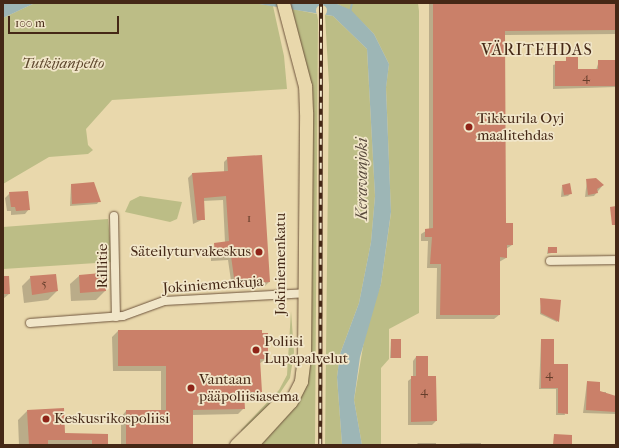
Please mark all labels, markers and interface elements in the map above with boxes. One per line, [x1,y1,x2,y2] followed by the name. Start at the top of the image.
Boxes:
[10,8,121,34] scale bar
[15,16,45,30] text: 100 m
[481,40,593,60] district label: VÄRITEHDAS
[22,55,104,73] park label: Tutkijanpelto
[582,69,590,85] house number: 4
[477,109,564,144] place label: Tikkurila Oyj maalitehdas
[464,122,474,132] marker: Tikkurila Oyj maalitehdas
[352,138,372,220] water label: Keravanjoki
[247,210,251,226] house number: 1
[272,213,290,315] street label: Jokiniemenkatu
[94,243,112,289] street label: Rillitie
[131,243,251,261] place label: Säteilyturvakeskus
[254,247,264,257] marker: Säteilyturvakeskus
[162,273,264,297] street label: Jokiniemenkuja
[41,276,47,292] house number: 5
[264,332,348,367] place label: Poliisi Lupapalvelut
[251,345,261,355] marker: Poliisi Lupapalvelut
[545,366,553,382] house number: 4
[199,370,299,405] place label: Vantaan pääpoliisiasema
[186,383,196,393] marker: Vantaan pääpoliisiasema
[420,383,428,399] house number: 4
[54,410,169,428] place label: Keskusrikospoliisi
[41,414,51,424] marker: Keskusrikospoliisi

